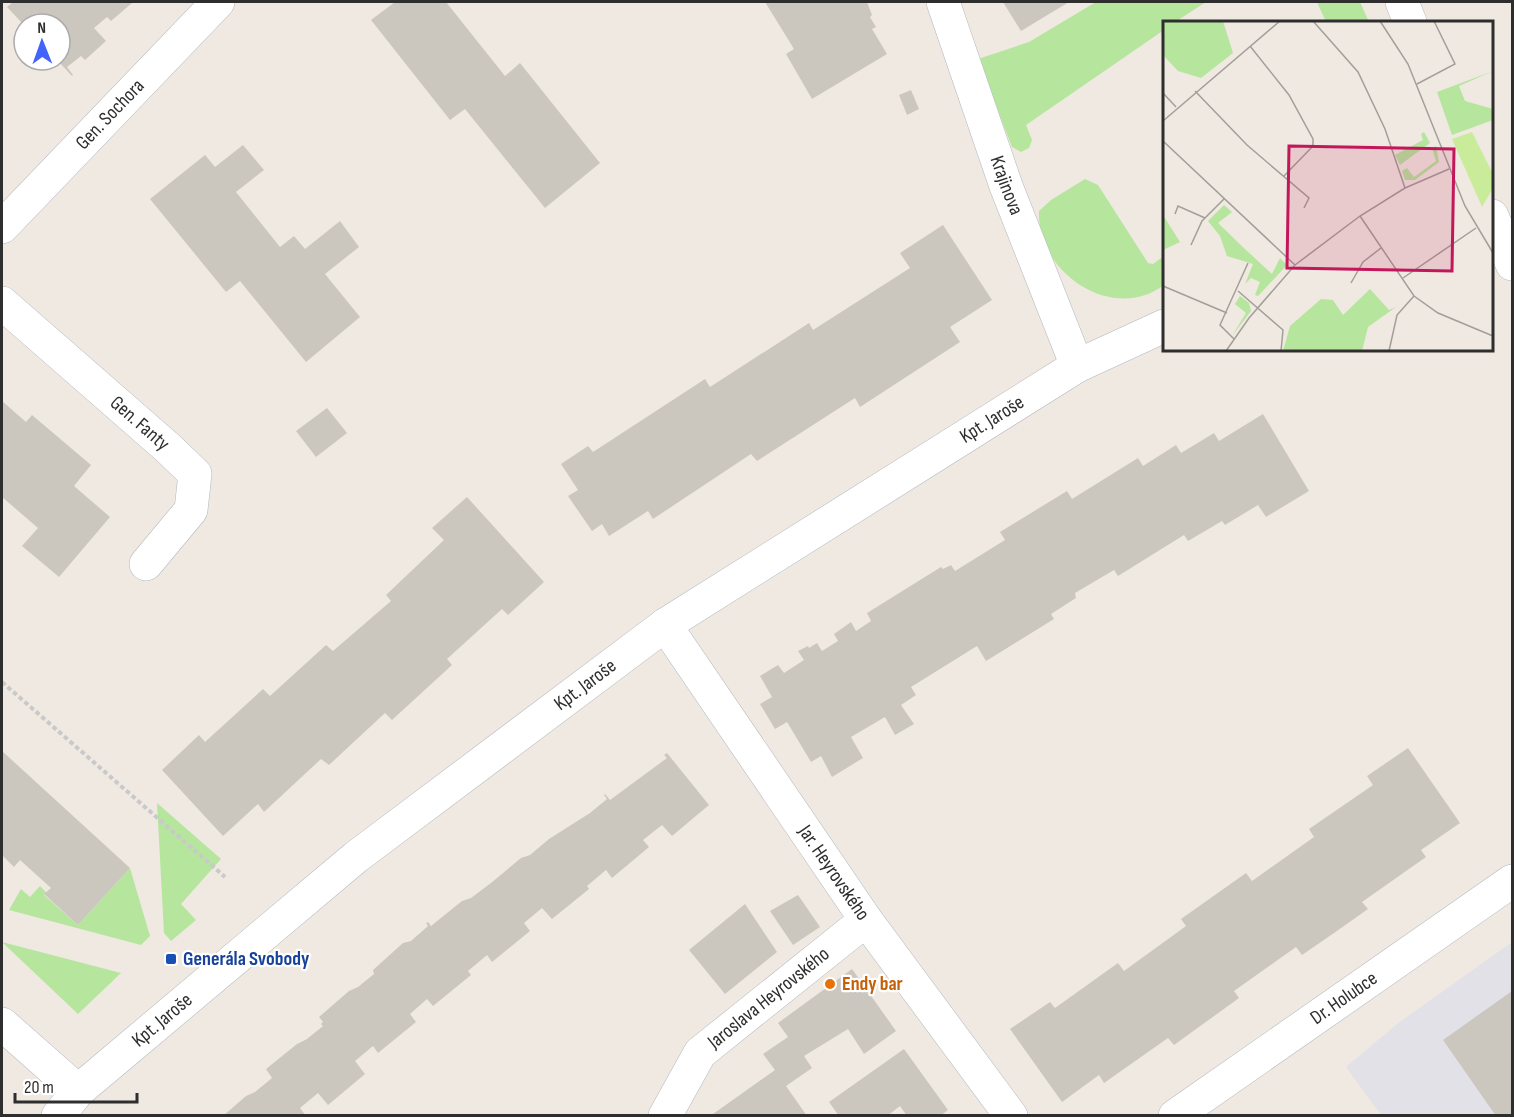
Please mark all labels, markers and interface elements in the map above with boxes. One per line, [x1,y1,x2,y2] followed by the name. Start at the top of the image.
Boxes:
[12,12,72,72] north arrow
[37,19,46,38] text: N
[1163,21,1493,351] inset map
[71,74,149,155] street label: Gen. Sochora
[985,153,1028,218] street label: Krajinova
[955,390,1029,449] street label: Kpt. Jaroše
[105,391,175,456] street label: Gen. Fanty
[549,654,621,716] street label: Kpt. Jaroše
[792,820,875,925] street label: Jar. Heyrovského
[702,942,834,1055] street label: Jaroslava Heyrovského
[183,947,310,971] place label: Generála Svobody
[164,952,178,966] marker: Generála Svobody
[1306,967,1382,1030] street label: Dr. Holubce
[842,972,903,996] place label: Endy bar
[823,977,837,991] marker: Endy bar
[127,988,197,1052] street label: Kpt. Jaroše
[15,1066,136,1104] scale bar
[24,1077,54,1098] text: 20 m

